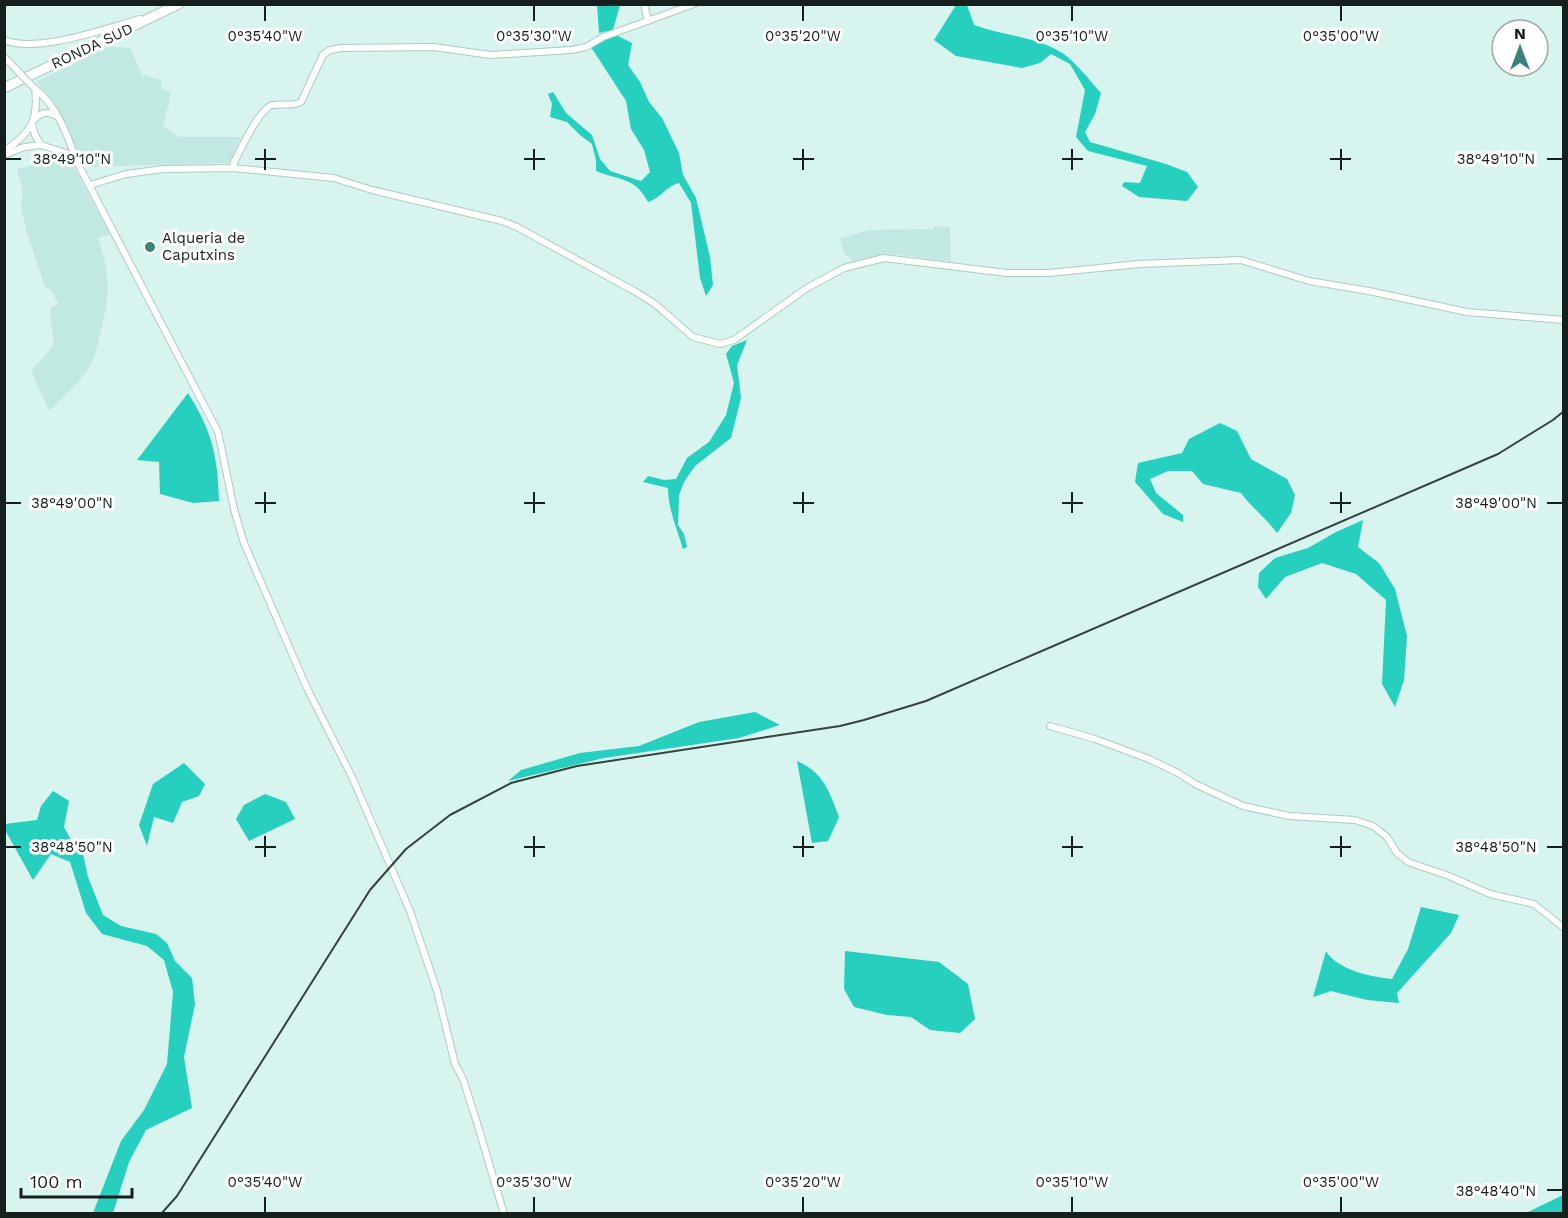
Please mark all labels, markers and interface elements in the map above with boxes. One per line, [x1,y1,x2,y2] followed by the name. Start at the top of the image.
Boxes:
[1490,18,1550,78] north arrow
[48,19,136,73] street label: RONDA SUD
[1514,24,1526,43] text: N
[228,27,302,45] text: 0°35'40"W
[496,27,572,45] text: 0°35'30"W
[765,27,841,45] text: 0°35'20"W
[1036,27,1108,45] text: 0°35'10"W
[1303,27,1379,45] text: 0°35'00"W
[33,150,111,168] text: 38°49'10"N
[1457,150,1535,168] text: 38°49'10"N
[162,229,245,264] place label: Alqueria de Caputxins
[143,240,157,254] marker: Alqueria de Caputxins
[31,494,113,512] text: 38°49'00"N
[1455,494,1537,512] text: 38°49'00"N
[31,838,113,856] text: 38°48'50"N
[1455,838,1537,856] text: 38°48'50"N
[21,1161,132,1199] scale bar
[30,1171,83,1192] text: 100 m
[228,1173,302,1191] text: 0°35'40"W
[496,1173,572,1191] text: 0°35'30"W
[765,1173,841,1191] text: 0°35'20"W
[1036,1173,1108,1191] text: 0°35'10"W
[1303,1173,1379,1191] text: 0°35'00"W
[1456,1182,1536,1200] text: 38°48'40"N

